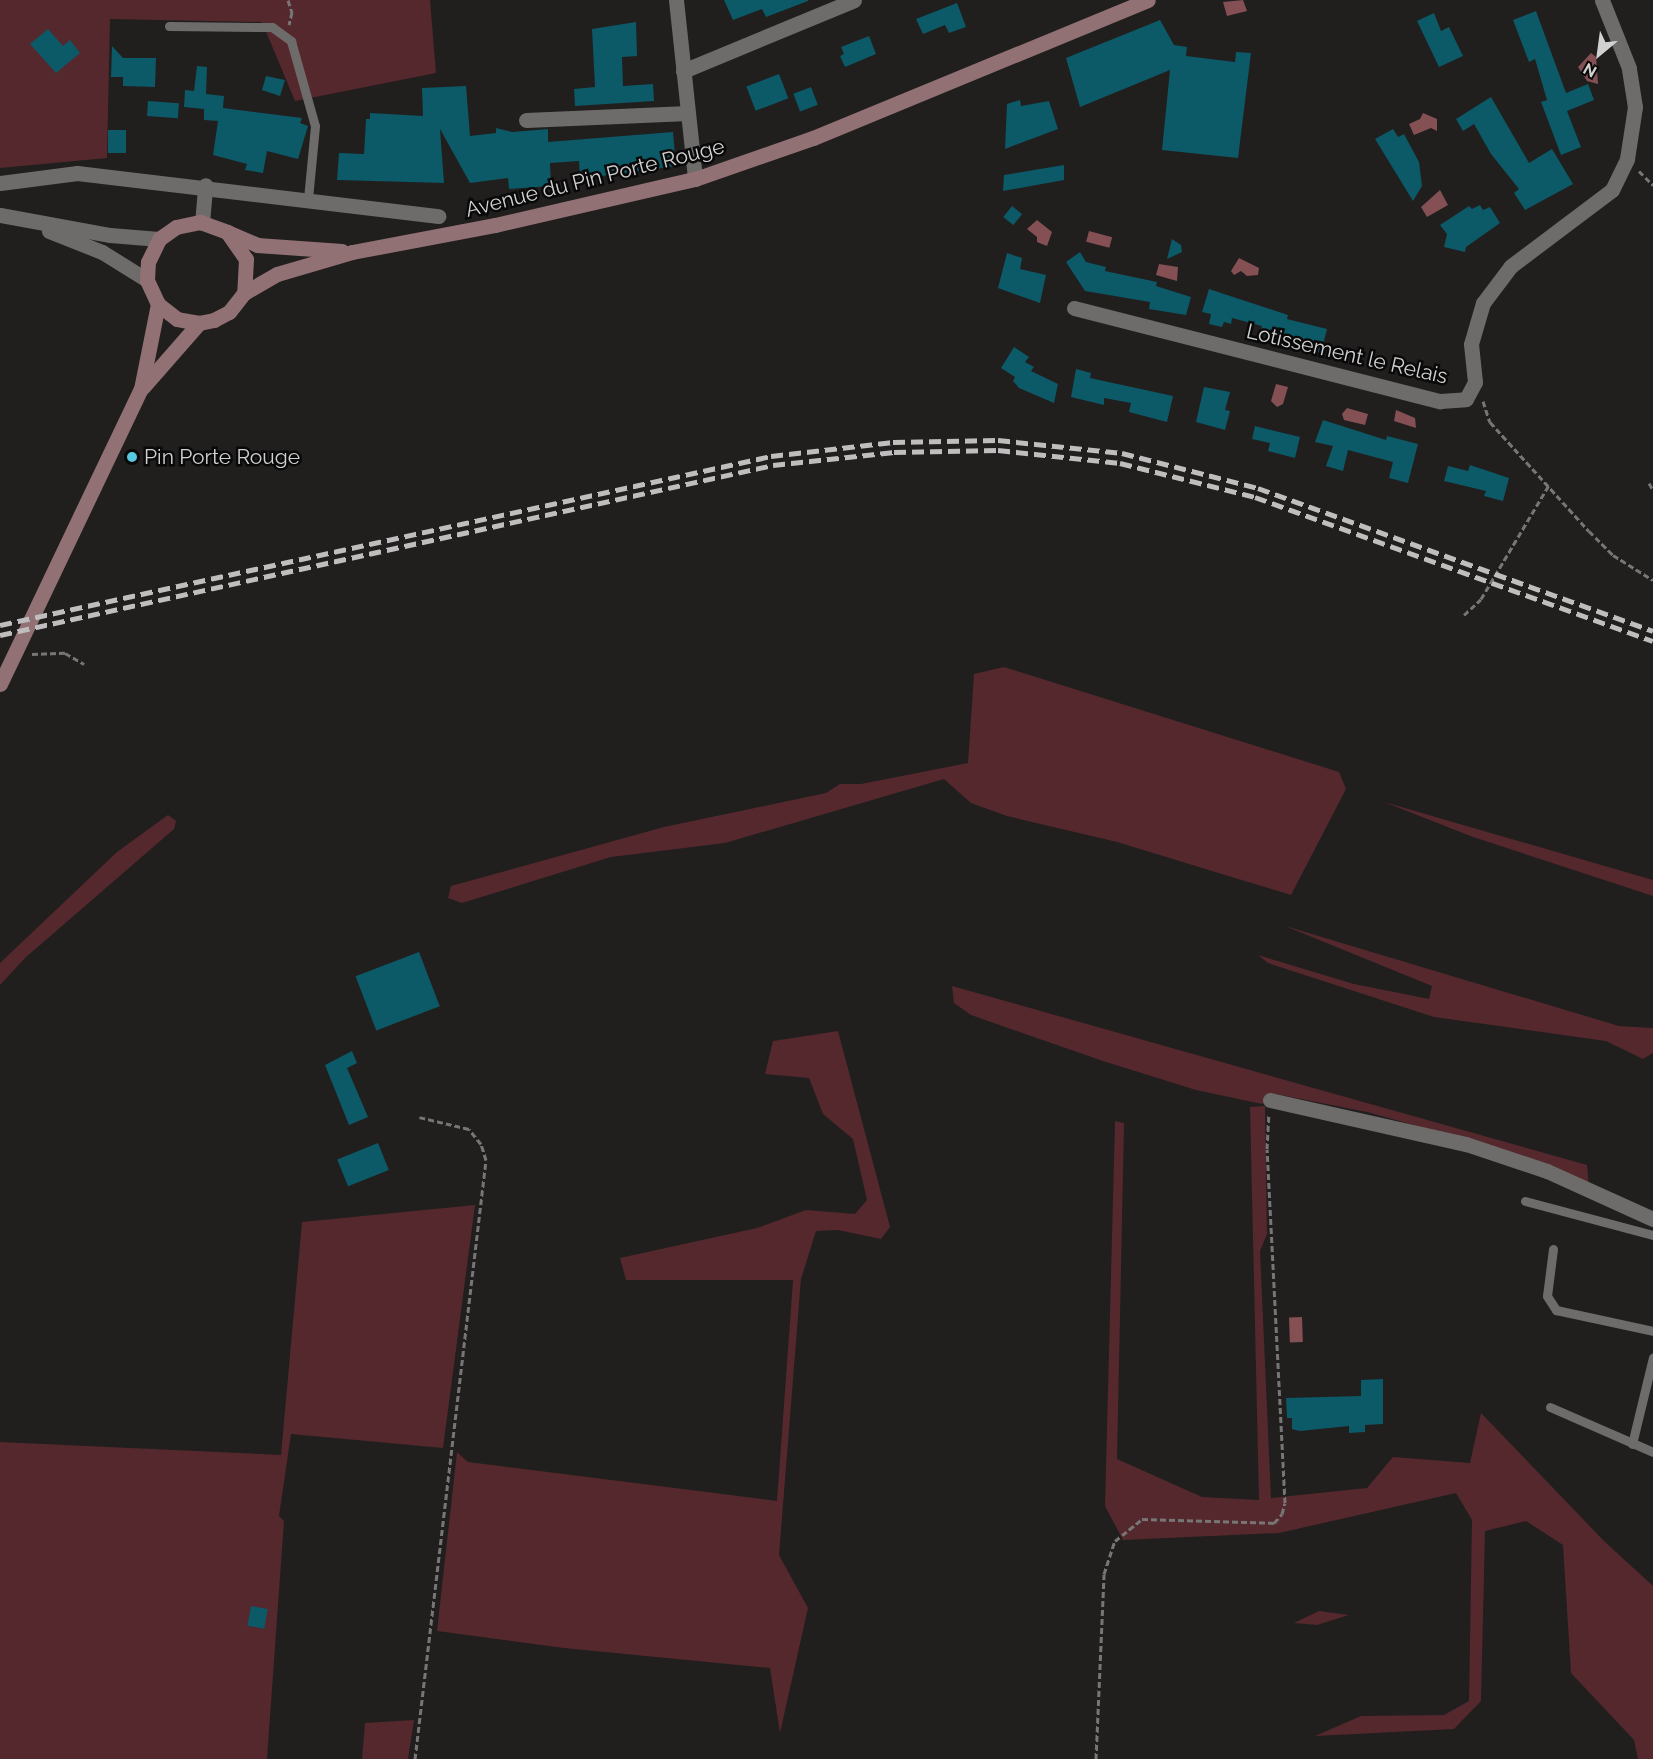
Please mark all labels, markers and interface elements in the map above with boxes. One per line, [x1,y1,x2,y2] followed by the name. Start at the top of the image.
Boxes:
[1569,24,1629,84] north arrow
[1580,59,1600,81] text: N
[463,134,727,222] street label: Avenue du Pin Porte Rouge
[1244,319,1450,389] street label: Lotissement le Relais
[144,444,300,470] place label: Pin Porte Rouge
[125,450,139,464] marker: Pin Porte Rouge

